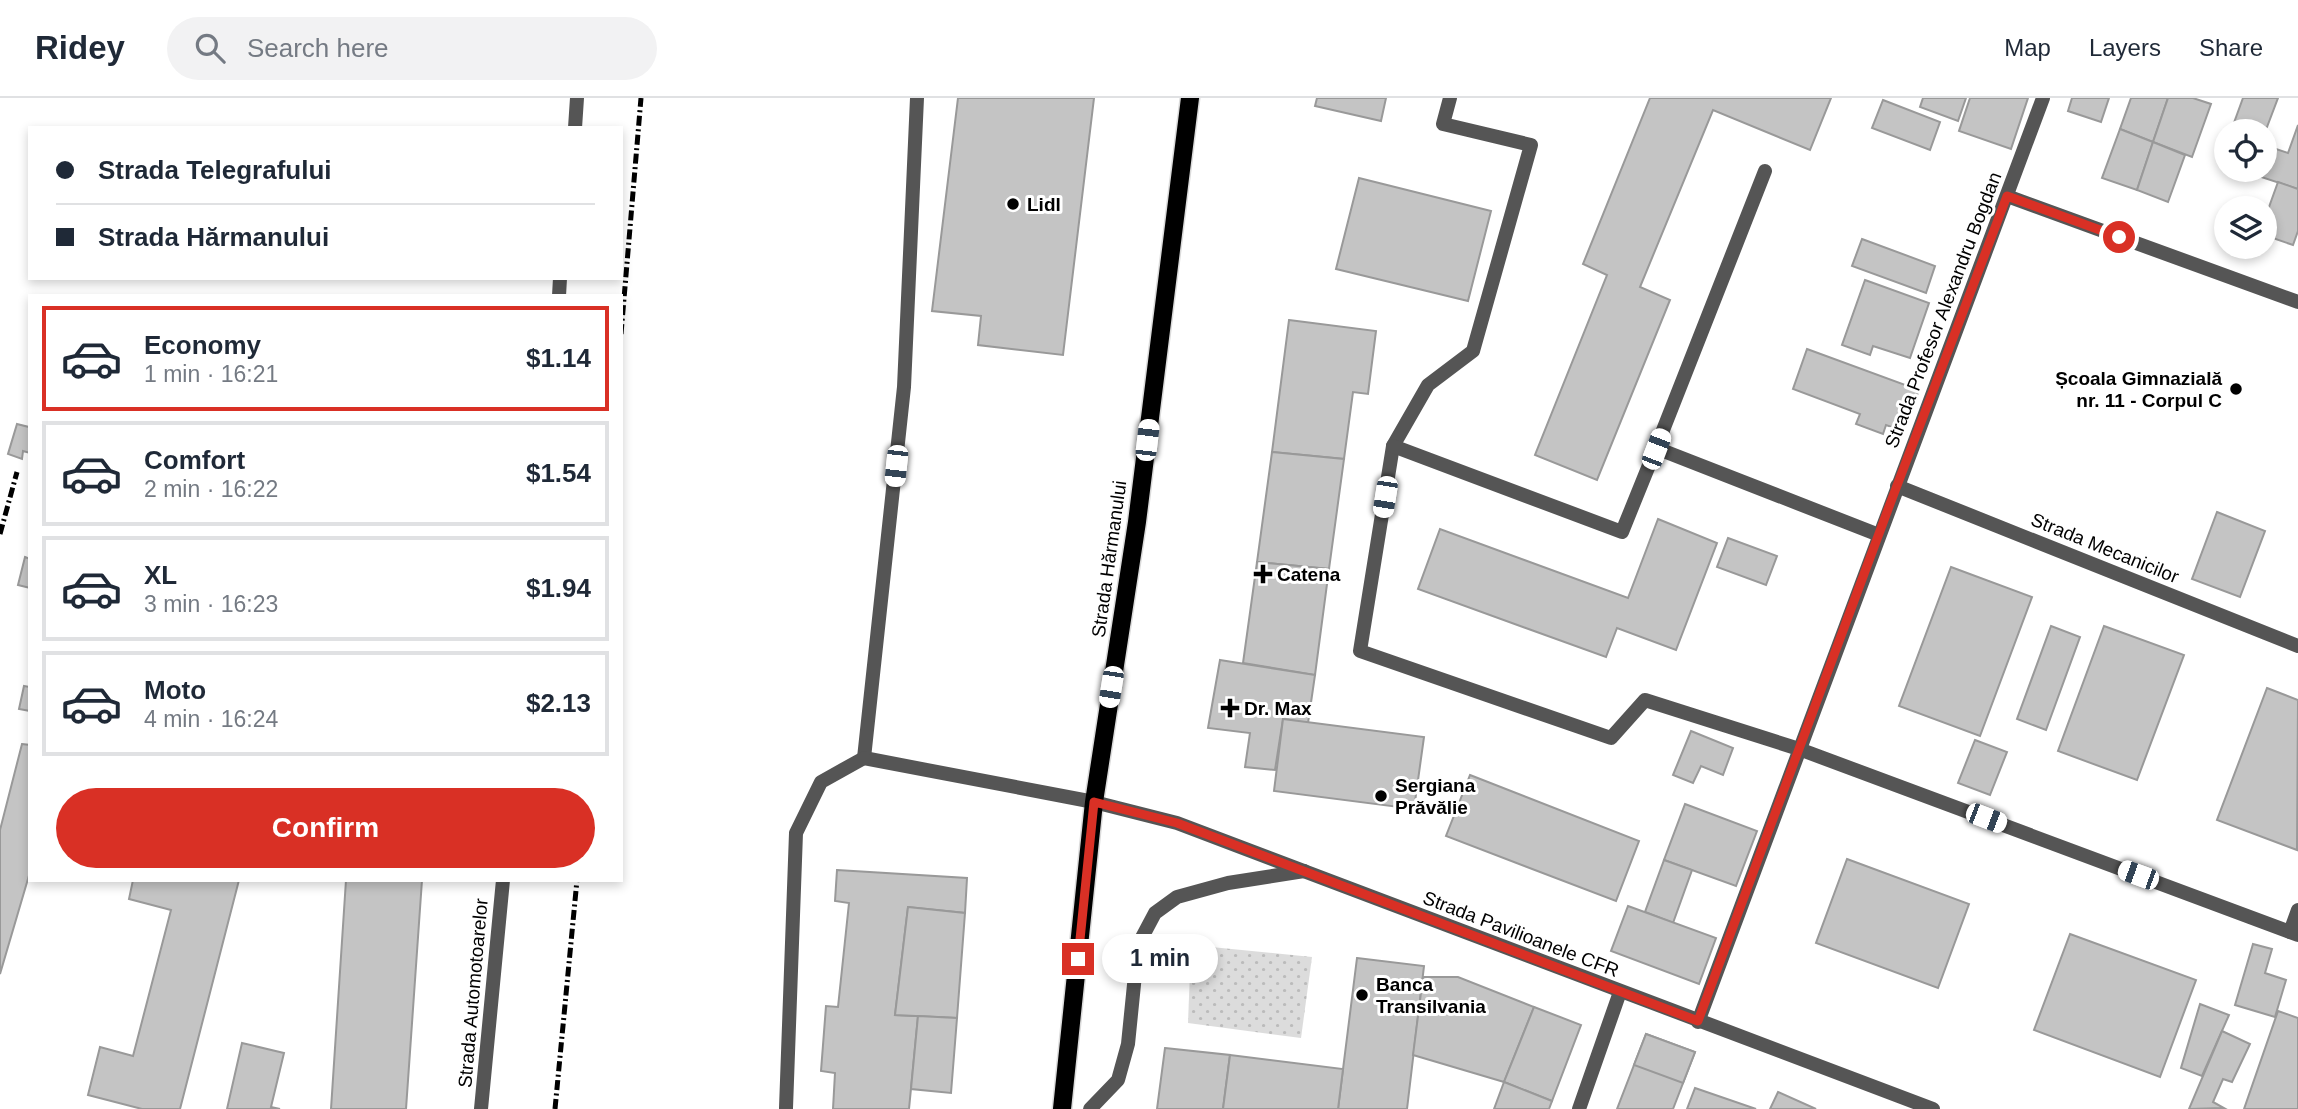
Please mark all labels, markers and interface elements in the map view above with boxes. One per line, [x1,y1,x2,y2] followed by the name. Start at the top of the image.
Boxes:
[167,17,657,80] search box
[35,29,125,66] text: Ridey
[191,29,229,67] icon: search
[247,33,389,63] text: Search here
[2004,34,2051,61] text: Map
[2089,34,2161,61] text: Layers
[2199,34,2263,61] text: Share
[2214,119,2277,259] map controls
[2214,119,2277,182] button: locate
[98,155,332,185] text: Strada Telegrafului
[1881,169,2005,451] street label: Strada Profesor Alexandru Bogdan
[1027,194,1061,215] place label: Lidl
[1005,196,1021,212] marker: Lidl
[2214,196,2277,259] button: layers
[2103,221,2135,253] route start
[98,222,329,252] text: Strada Hărmanului
[60,327,123,390] icon: car
[144,330,261,360] text: Economy
[526,343,591,373] text: $1.14
[144,361,278,387] text: 1 min · 16:21
[2055,368,2222,411] place label: Școala Gimnazială nr. 11 - Corpul C
[2228,381,2244,397] marker: Școala Gimnazială nr. 11 - Corpul C
[1135,418,1160,462] car
[1639,426,1674,472] car
[60,442,123,505] icon: car
[884,444,909,488] car
[144,445,245,475] text: Comfort
[526,458,591,488] text: $1.54
[1372,475,1399,519] car
[144,476,278,502] text: 2 min · 16:22
[1088,479,1130,639] street label: Strada Hărmanului
[2028,509,2183,587] street label: Strada Mecanicilor
[60,557,123,620] icon: car
[144,560,177,590] text: XL
[1277,564,1341,585] place label: Catena
[1255,566,1271,582] marker: Catena
[526,573,591,603] text: $1.94
[144,591,278,617] text: 3 min · 16:23
[1098,665,1125,709] car
[60,672,123,735] icon: car
[144,675,206,705] text: Moto
[526,688,591,718] text: $2.13
[1244,698,1312,719] place label: Dr. Max
[1222,700,1238,716] marker: Dr. Max
[144,706,278,732] text: 4 min · 16:24
[1395,775,1476,818] place label: Sergiana Prăvălie
[56,788,595,868] button: Confirm
[1373,788,1389,804] marker: Sergiana Prăvălie
[1963,801,2010,835] car
[2115,858,2162,892] car
[1420,887,1622,981] street label: Strada Pavilioanele CFR
[454,897,492,1089] street label: Strada Automotoarelor
[1102,934,1218,984] callout: 1 min
[1062,943,1094,975] route end
[1130,945,1190,971] text: 1 min
[1376,974,1486,1017] place label: Banca Transilvania
[1354,987,1370,1003] marker: Banca Transilvania

